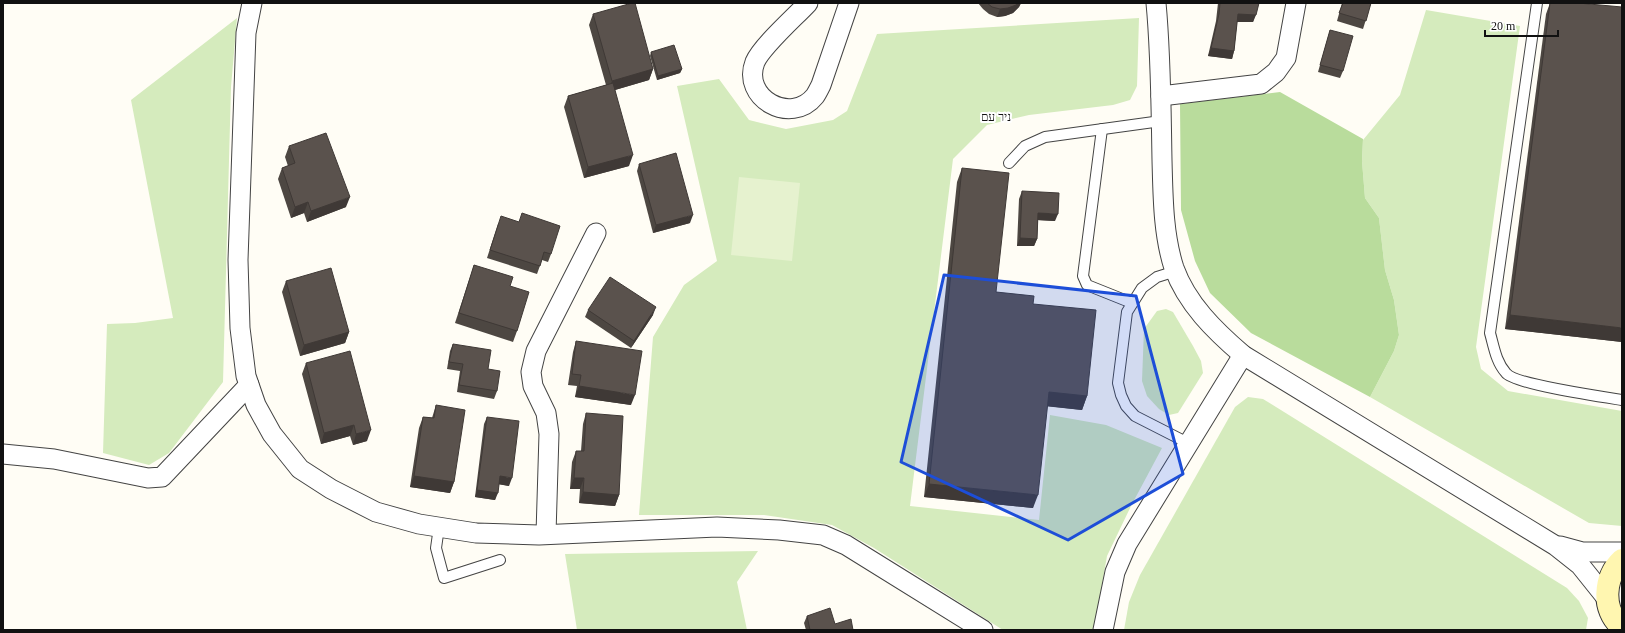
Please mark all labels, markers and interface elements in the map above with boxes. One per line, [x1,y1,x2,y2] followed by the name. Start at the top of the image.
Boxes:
[1485,12,1558,38] scale bar
[1491,19,1516,33] text: 20 m
[981,110,1011,124] district label: ניר עם

